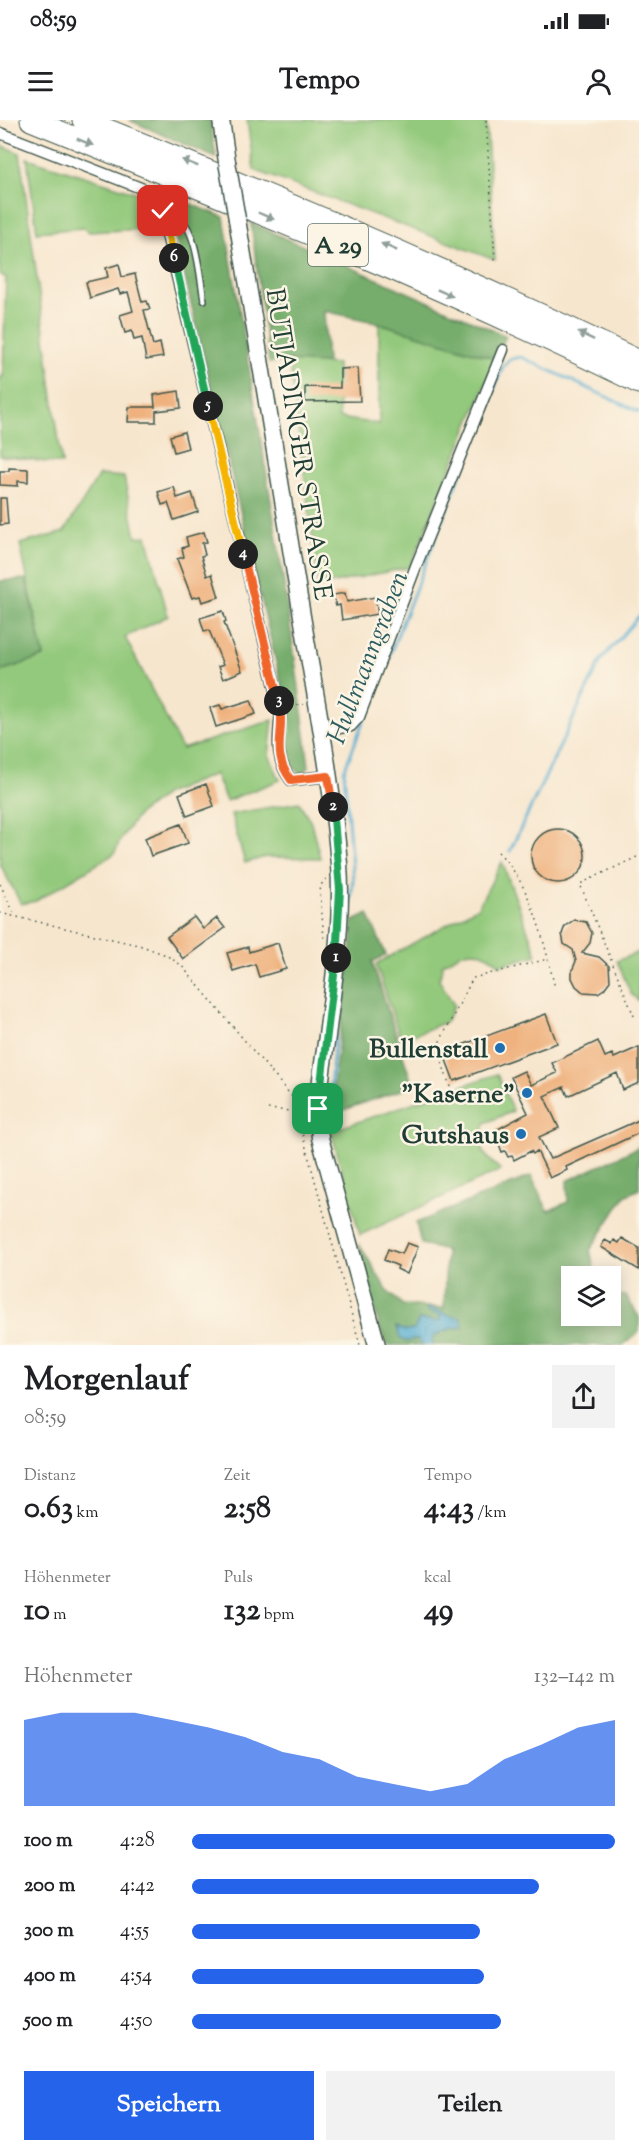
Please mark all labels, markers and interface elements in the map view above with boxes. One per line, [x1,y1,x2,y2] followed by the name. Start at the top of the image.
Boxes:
[30,5,77,37] text: 08:59
[279,62,360,101] text: Tempo
[24,65,57,98] icon: menu
[582,65,615,98] icon: person
[77,137,95,147] one-way arrow
[181,158,199,168] one-way arrow
[137,185,188,236] pin
[146,194,179,227] icon: check
[257,211,275,221] one-way arrow
[308,224,368,266] road number: A 29
[380,242,398,252] one-way arrow
[159,243,189,273] pin: 6
[170,246,178,269] text: 6
[255,286,341,603] street label: BUTJADINGER STRASSE
[436,288,454,298] one-way arrow
[578,331,595,340] one-way arrow
[193,391,223,421] pin: 5
[205,394,211,417] text: 5
[228,539,258,569] pin: 4
[239,542,247,565] text: 4
[318,566,420,750] water label: Hullmanngraben
[264,686,294,716] pin: 3
[276,689,282,712] text: 3
[318,792,348,822] pin: 2
[329,795,337,818] text: 2
[321,943,351,973] pin: 1
[333,946,339,969] text: 1
[369,1032,489,1069] place label: Bullenstall
[493,1041,507,1055] marker: Bullenstall
[401,1077,515,1114] place label: "Kaserne"
[292,1083,343,1134] pin
[520,1086,534,1100] marker: "Kaserne"
[301,1092,334,1125] icon: arrive
[402,1118,509,1155] place label: Gutshaus
[514,1127,528,1141] marker: Gutshaus
[561,1266,621,1326] map controls
[561,1266,621,1326] button: layers
[24,1357,189,1405] text: Morgenlauf
[552,1365,615,1428] button: share
[24,1404,66,1433] text: 08:59
[24,1465,76,1488] text: Distanz
[224,1465,250,1488] text: Zeit
[424,1465,472,1488] text: Tempo
[24,1488,73,1531] text: 0.63
[224,1488,271,1531] text: 2:58
[424,1488,474,1531] text: 4:43
[73,1502,98,1525] text: km
[474,1502,507,1525] text: /km
[24,1567,111,1590] text: Höhenmeter
[224,1567,253,1590] text: Puls
[424,1567,452,1590] text: kcal
[24,1590,50,1633] text: 10
[224,1590,260,1633] text: 132
[424,1590,453,1633] text: 49
[50,1604,66,1627] text: m
[260,1604,295,1627] text: bpm
[24,1663,133,1692] text: Höhenmeter
[534,1663,615,1692] text: 132–142 m
[24,1827,73,1856] text: 100 m
[120,1827,155,1856] text: 4:28
[24,1872,75,1901] text: 200 m
[120,1872,155,1901] text: 4:42
[24,1917,74,1946] text: 300 m
[120,1917,149,1946] text: 4:55
[24,1962,76,1991] text: 400 m
[120,1962,152,1991] text: 4:54
[24,2007,73,2036] text: 500 m
[120,2007,153,2036] text: 4:50
[24,2071,314,2140] button: Speichern
[326,2071,615,2140] button: Teilen

